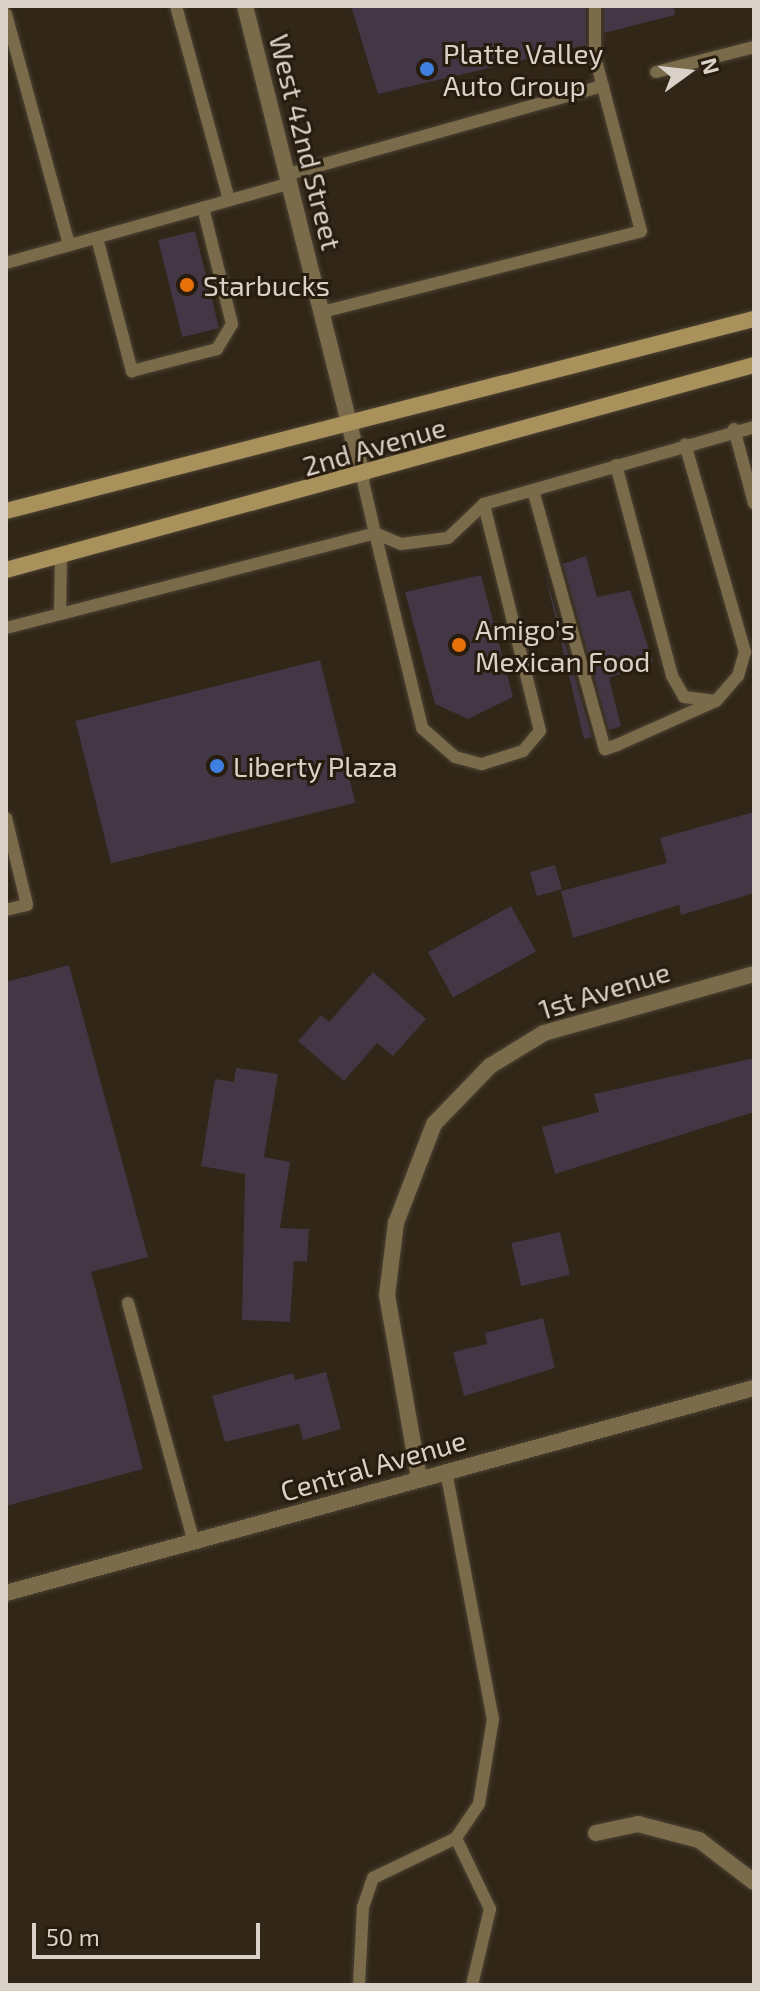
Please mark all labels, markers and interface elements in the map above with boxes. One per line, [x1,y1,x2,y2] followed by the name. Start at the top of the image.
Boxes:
[263,30,349,254] street label: West 42nd Street
[648,32,728,112] north arrow
[443,36,604,102] place label: Platte Valley Auto Group
[697,55,726,77] text: N
[418,60,436,78] marker: Platte Valley Auto Group
[203,268,330,302] place label: Starbucks
[178,276,196,294] marker: Starbucks
[298,409,450,483] street label: 2nd Avenue
[475,612,650,678] place label: Amigo's Mexican Food
[450,636,468,654] marker: Amigo's Mexican Food
[233,749,398,783] place label: Liberty Plaza
[208,757,226,775] marker: Liberty Plaza
[534,954,674,1026] street label: 1st Avenue
[276,1422,470,1508] street label: Central Avenue
[36,1907,264,1957] scale bar
[46,1922,100,1951] text: 50 m

